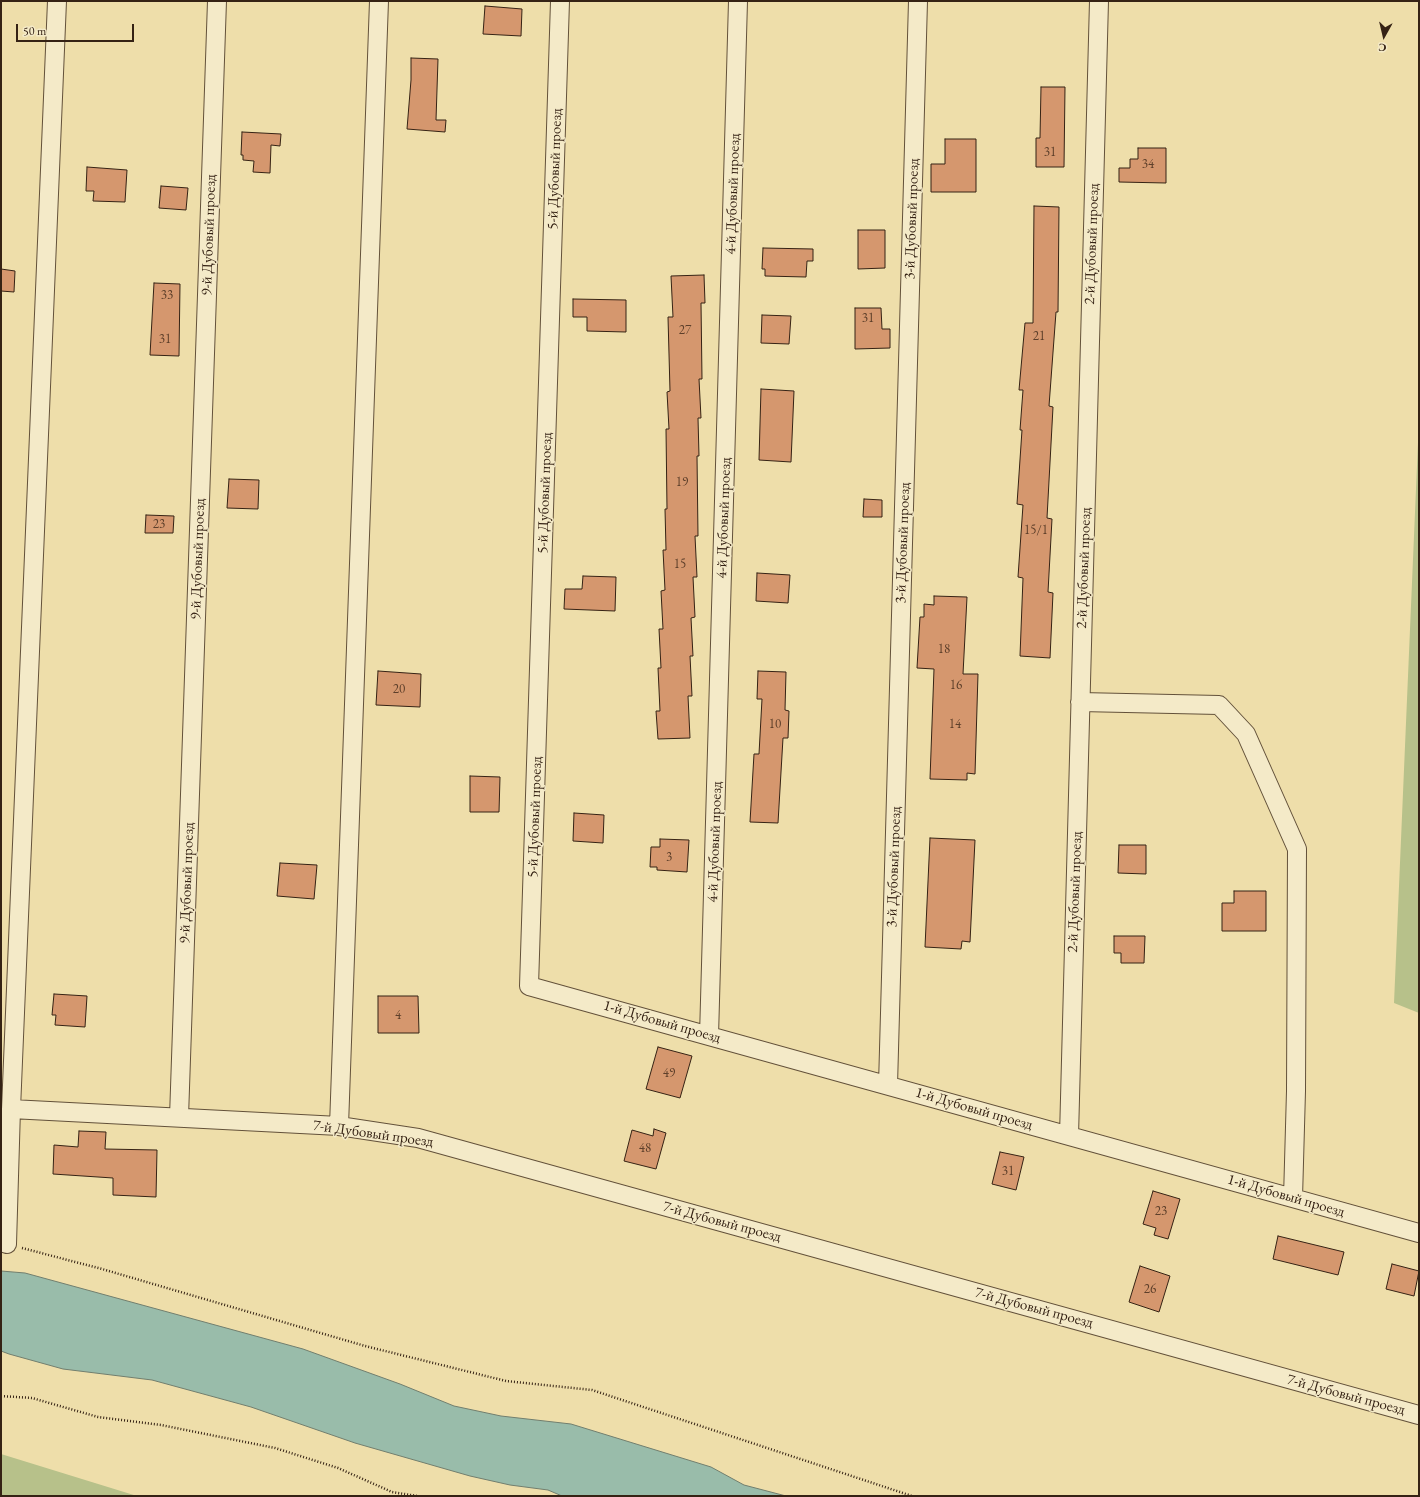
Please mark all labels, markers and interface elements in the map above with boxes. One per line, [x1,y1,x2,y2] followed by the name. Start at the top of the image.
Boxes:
[18,16,136,42] scale bar
[1364,16,1404,56] north arrow
[23,23,46,39] text: 50 m
[1377,40,1387,55] text: С
[544,108,566,230] street label: 5-й Дубовый проезд
[722,133,744,255] street label: 4-й Дубовый проезд
[1044,144,1056,160] house number: 31
[1142,156,1154,172] house number: 34
[901,158,923,280] street label: 3-й Дубовый проезд
[198,174,220,296] street label: 9-й Дубовый проезд
[1081,183,1103,305] street label: 2-й Дубовый проезд
[161,287,173,303] house number: 33
[862,310,874,326] house number: 31
[679,322,691,338] house number: 27
[1033,328,1045,344] house number: 21
[159,331,171,347] house number: 31
[534,432,556,554] street label: 5-й Дубовый проезд
[713,457,735,579] street label: 4-й Дубовый проезд
[676,474,688,490] house number: 19
[892,482,914,604] street label: 3-й Дубовый проезд
[187,498,209,620] street label: 9-й Дубовый проезд
[1073,507,1095,629] street label: 2-й Дубовый проезд
[153,516,165,532] house number: 23
[1024,522,1048,538] house number: 15/1
[674,556,686,572] house number: 15
[938,641,950,657] house number: 18
[950,677,962,693] house number: 16
[393,681,405,697] house number: 20
[769,716,781,732] house number: 10
[949,716,961,732] house number: 14
[524,756,546,878] street label: 5-й Дубовый проезд
[704,781,726,903] street label: 4-й Дубовый проезд
[883,806,905,928] street label: 3-й Дубовый проезд
[176,822,198,944] street label: 9-й Дубовый проезд
[1064,831,1086,953] street label: 2-й Дубовый проезд
[666,849,672,865] house number: 3
[601,997,723,1047] street label: 1-й Дубовый проезд
[395,1007,401,1023] house number: 4
[663,1065,675,1081] house number: 49
[913,1084,1035,1134] street label: 1-й Дубовый проезд
[312,1117,434,1151] street label: 7-й Дубовый проезд
[639,1140,651,1156] house number: 48
[1002,1163,1014,1179] house number: 31
[1225,1171,1347,1221] street label: 1-й Дубовый проезд
[661,1198,783,1246] street label: 7-й Дубовый проезд
[1155,1203,1167,1219] house number: 23
[1144,1281,1156,1297] house number: 26
[973,1284,1095,1332] street label: 7-й Дубовый проезд
[1285,1371,1407,1419] street label: 7-й Дубовый проезд

